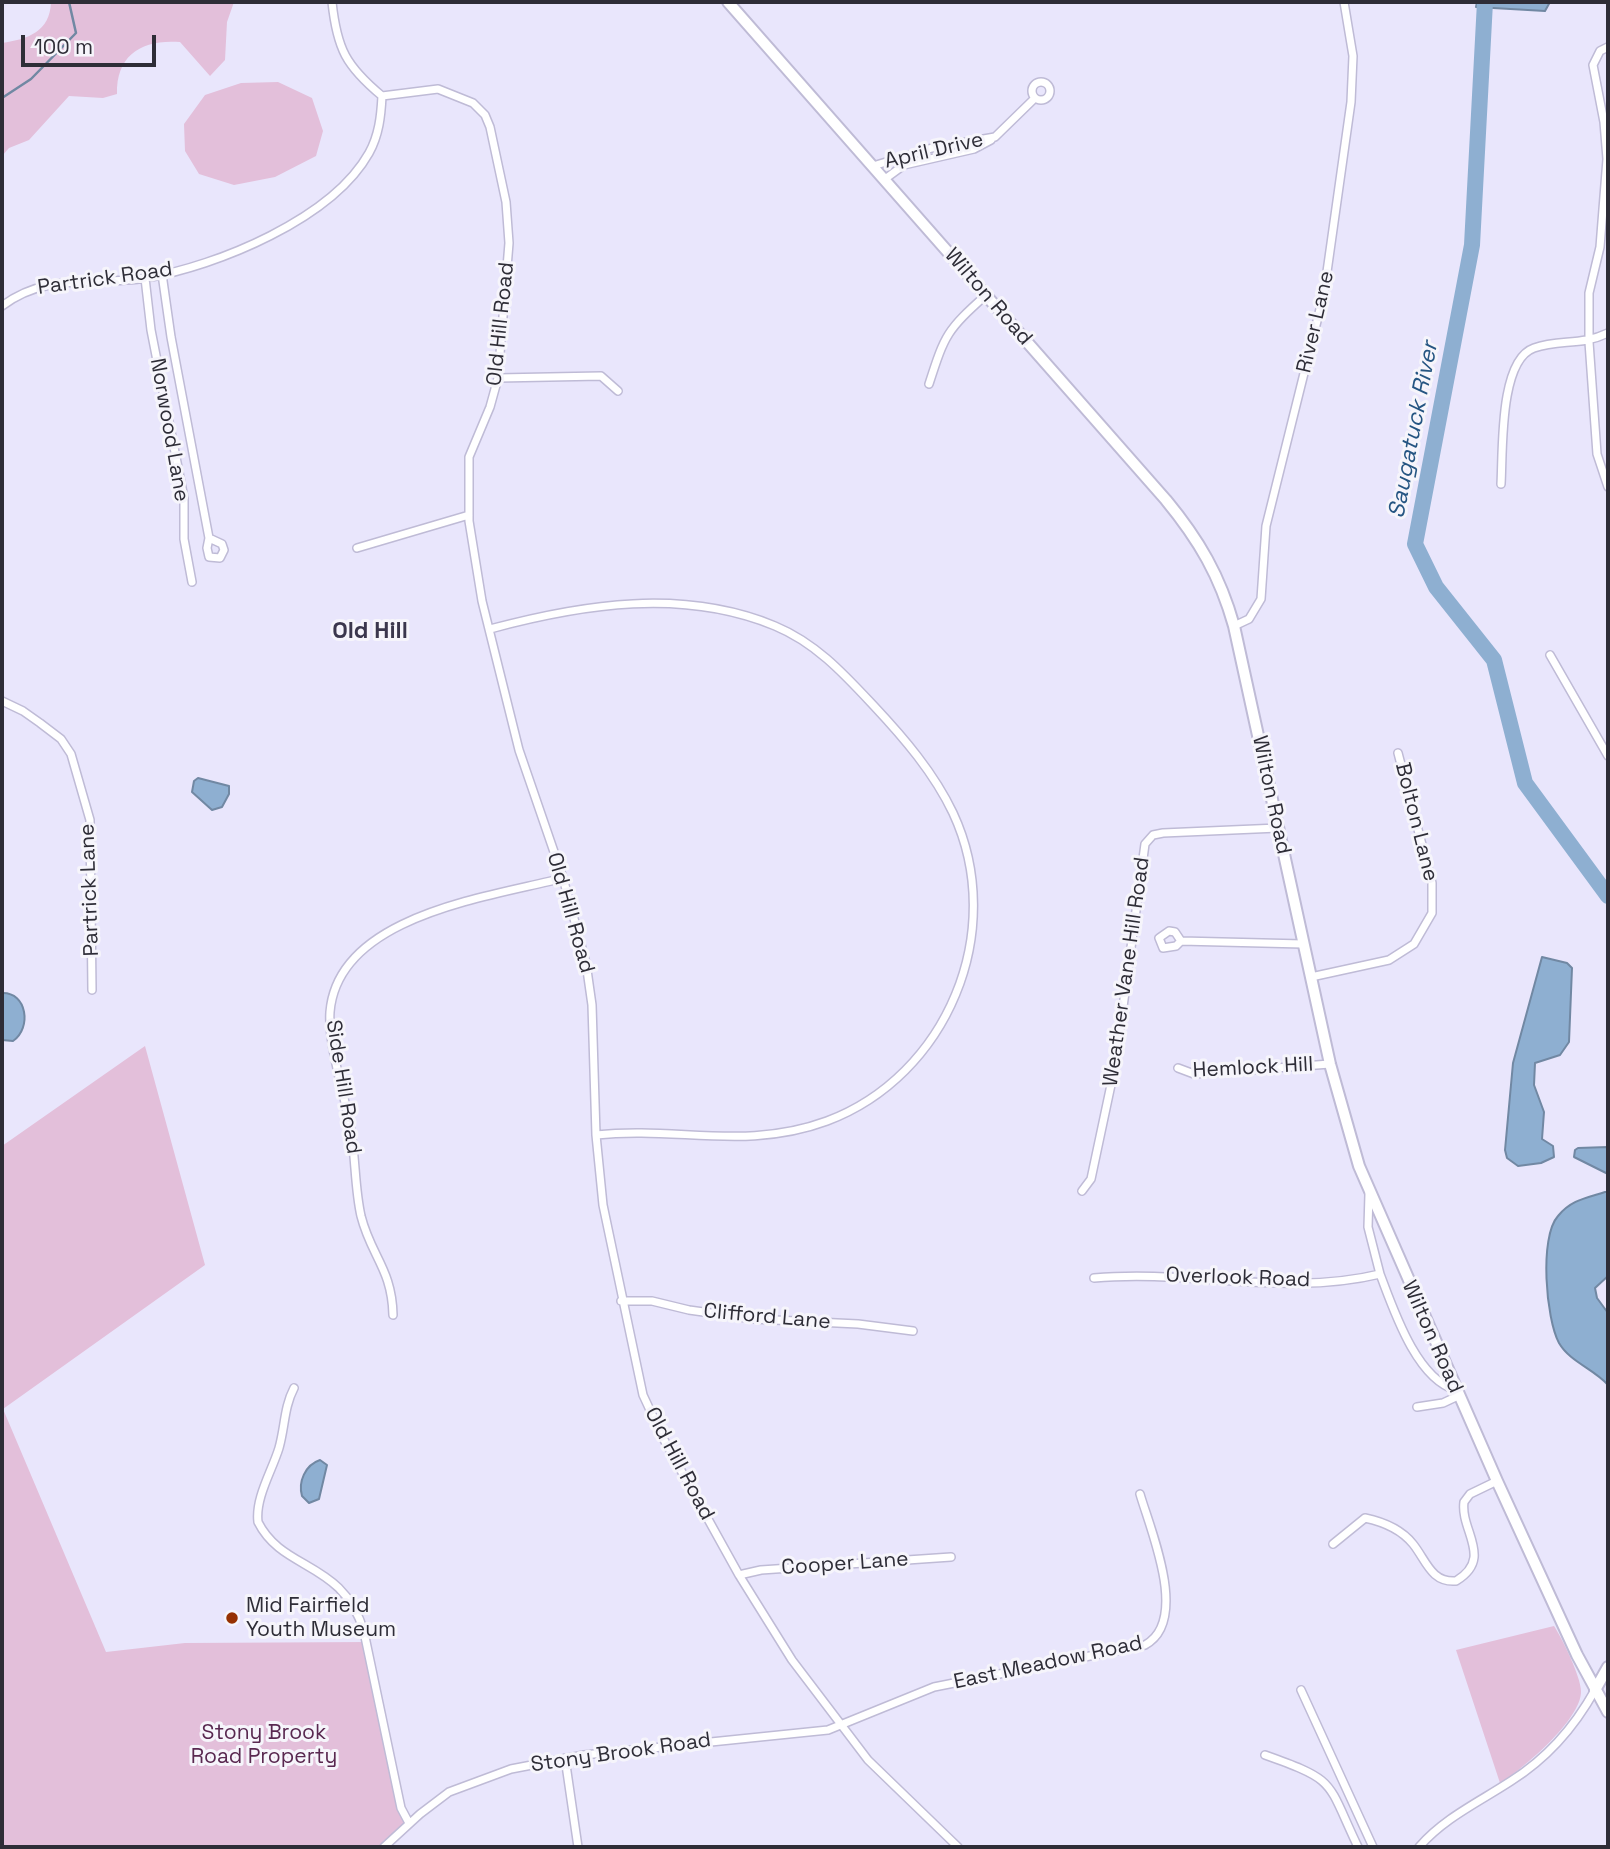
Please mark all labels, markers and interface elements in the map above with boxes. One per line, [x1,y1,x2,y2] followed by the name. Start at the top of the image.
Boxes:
[24,21,159,65] scale bar
[34,33,93,60] text: 100 m
[882,127,986,175] street label: April Drive
[939,243,1037,351] street label: Wilton Road
[36,257,174,301] street label: Partrick Road
[482,261,520,387] street label: Old Hill Road
[1292,269,1340,375] street label: River Lane
[1383,339,1445,521] water label: Saugatuck River
[144,356,194,504] street label: Norwood Lane
[332,618,408,646] district label: Old Hill
[1246,733,1296,857] street label: Wilton Road
[1389,760,1443,884] street label: Bolton Lane
[75,823,105,957] street label: Partrick Lane
[541,850,599,976] street label: Old Hill Road
[1098,856,1156,1088] street label: Weather Vane Hill Road
[320,1018,366,1156] street label: Side Hill Road
[1192,1052,1314,1084] street label: Hemlock Hill
[1165,1263,1311,1293] street label: Overlook Road
[1396,1277,1468,1397] street label: Wilton Road
[702,1299,832,1335] street label: Clifford Lane
[639,1403,719,1525] street label: Old Hill Road
[780,1547,910,1581] street label: Cooper Lane
[246,1593,396,1643] place label: Mid Fairfield Youth Museum
[224,1610,240,1626] marker: Mid Fairfield Youth Museum
[951,1631,1145,1695] street label: East Meadow Road
[191,1720,337,1770] park label: Stony Brook Road Property
[529,1728,713,1778] street label: Stony Brook Road

